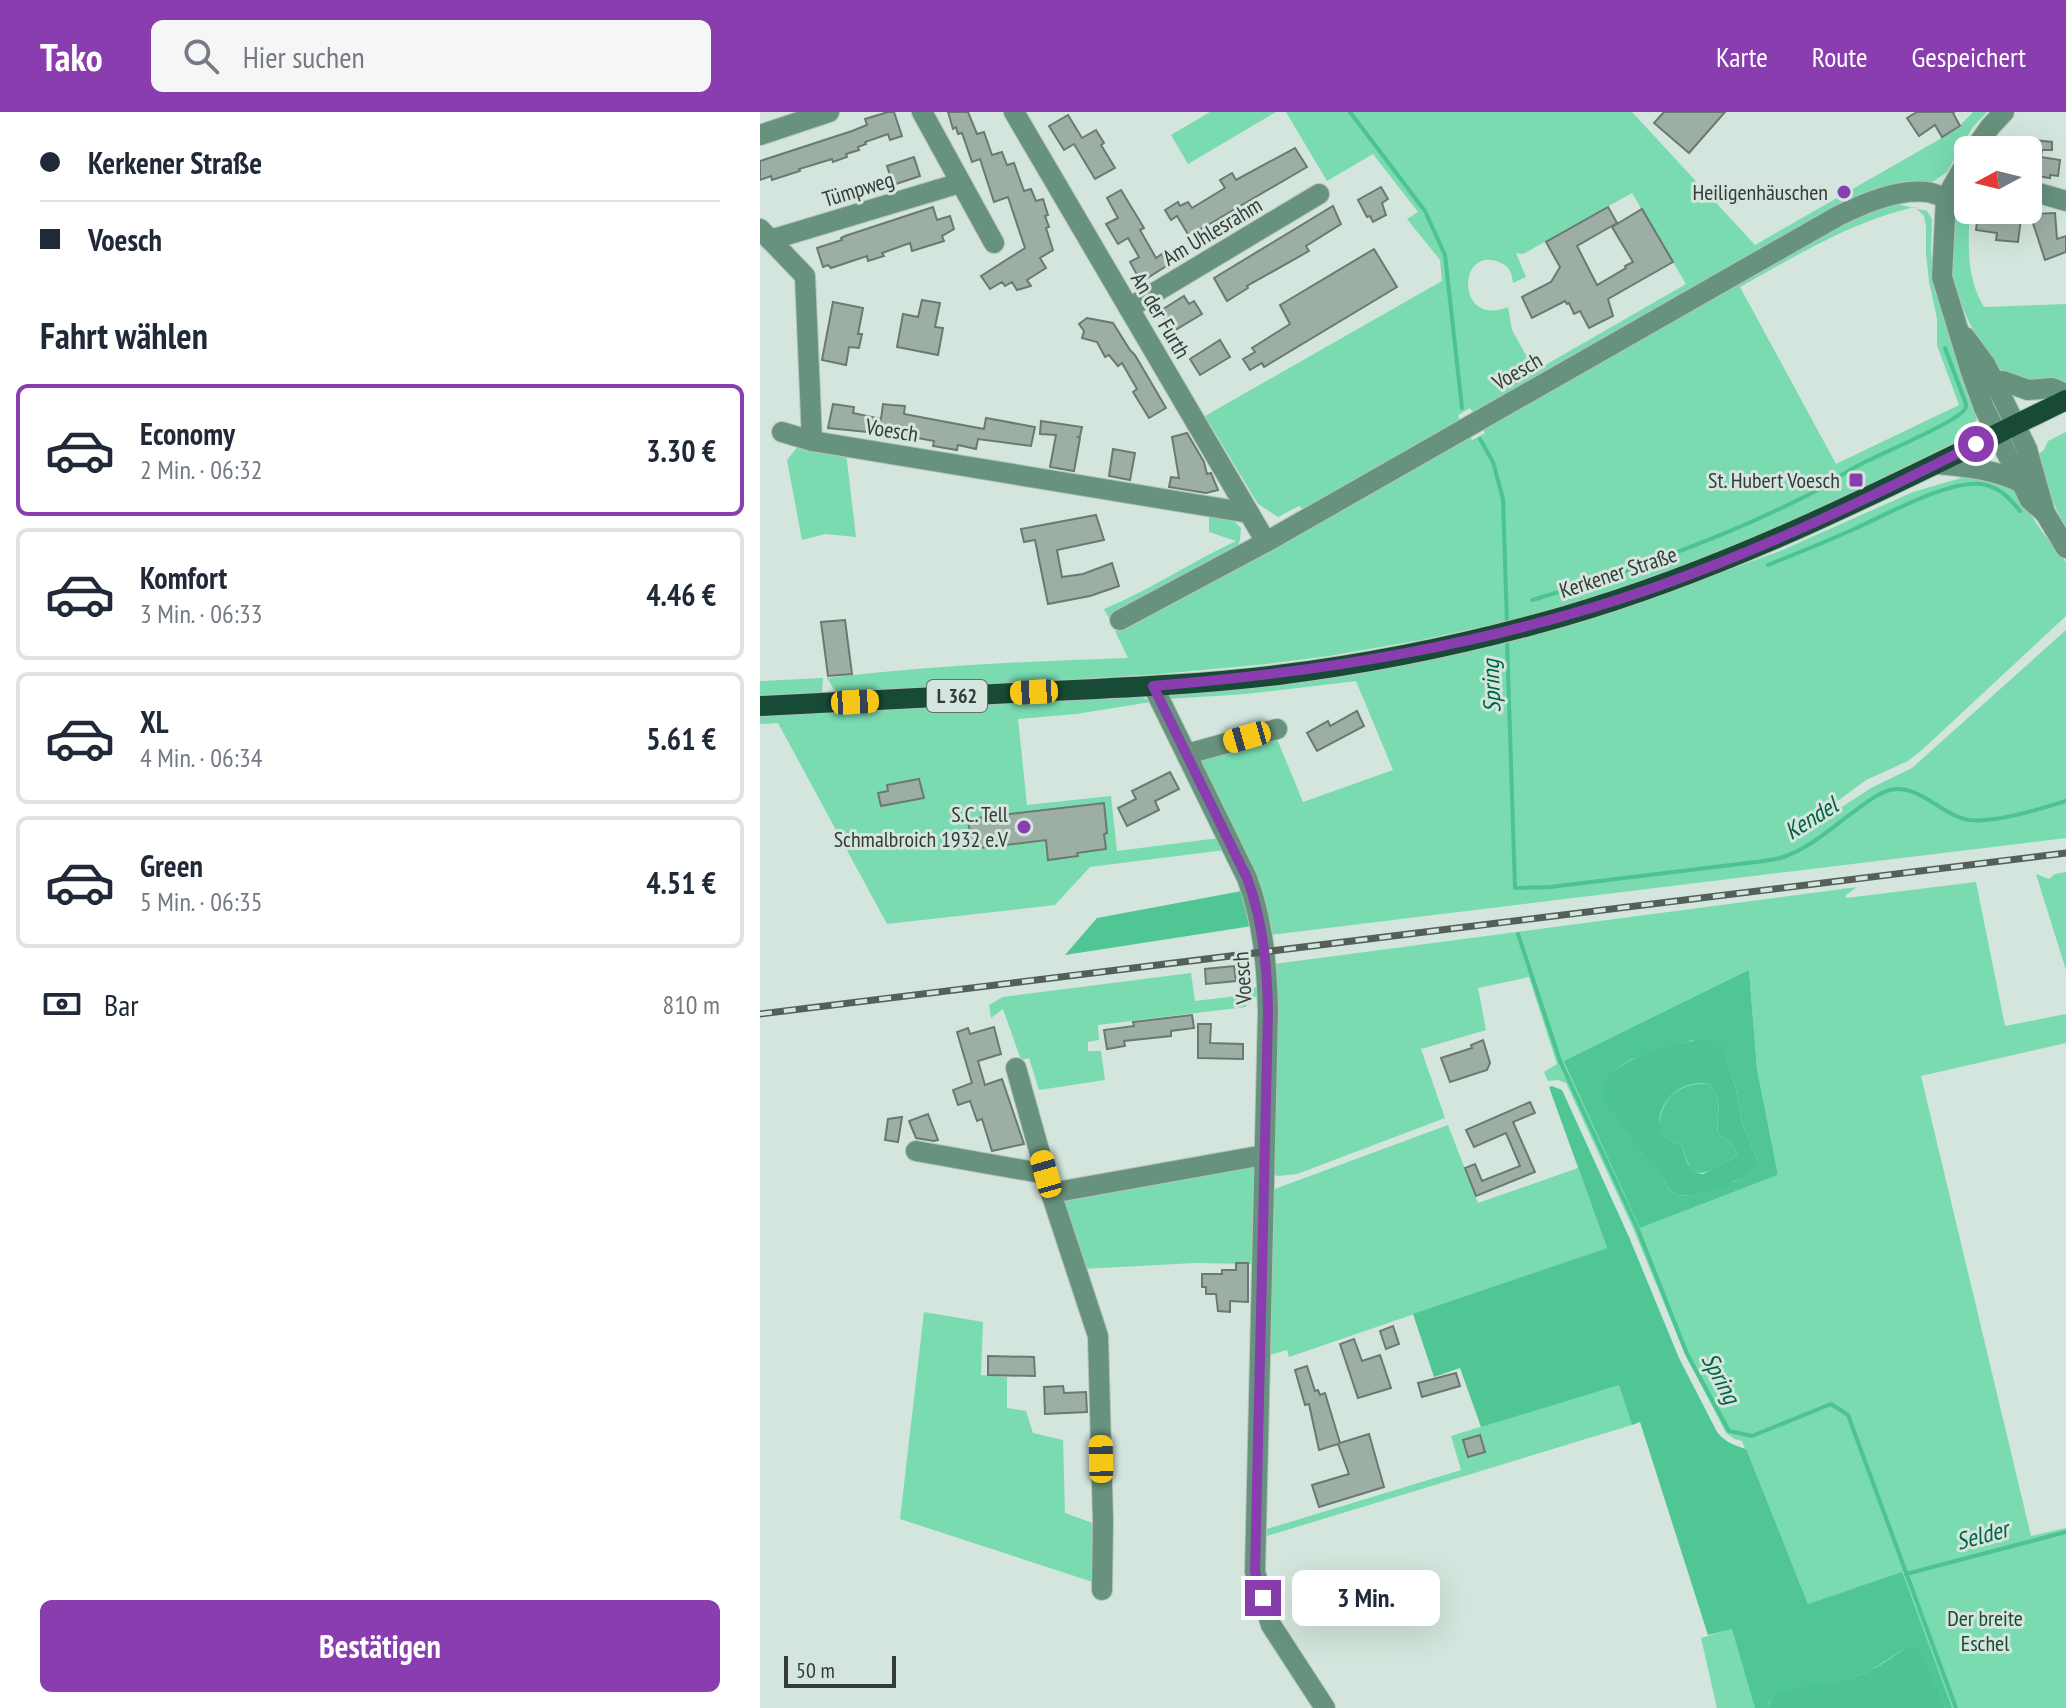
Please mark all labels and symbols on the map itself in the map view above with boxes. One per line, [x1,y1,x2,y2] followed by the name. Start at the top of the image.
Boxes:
[1954,136,2042,224] north arrow
[819,165,897,213] street label: Tümpweg
[1692,178,1828,206] place label: Heiligenhäuschen
[1835,183,1853,201] marker: Heiligenhäuschen
[1157,190,1267,272] street label: Am Uhlesrahm
[1125,267,1197,363] street label: An der Furth
[1486,346,1547,397] street label: Voesch
[863,412,920,448] street label: Voesch
[1958,426,1994,462] route start
[1708,466,1840,494] place label: St. Hubert Voesch
[1847,471,1865,489] marker: St. Hubert Voesch
[1556,540,1680,604] street label: Kerkener Straße
[1475,657,1507,713] water label: Spring
[1009,679,1059,705] car
[927,680,987,712] road number: L 362
[830,689,880,715] car
[1221,719,1273,755] car
[1779,788,1846,846] water label: Kendel
[834,800,1009,853] place label: S.C. Tell Schmalbroich 1932 e.V
[1015,818,1033,836] marker: S.C. Tell Schmalbroich 1932 e.V
[1226,951,1258,1006] street label: Voesch
[1028,1148,1064,1200] car
[1695,1347,1748,1410] water label: Spring
[1089,1435,1113,1483] car
[1953,1512,2015,1557] water label: Selder
[1291,1570,1439,1626] callout: 3 Min.
[1245,1580,1281,1616] route end
[1947,1604,2023,1657] park label: Der breite Eschel
[784,1652,896,1688] scale bar

